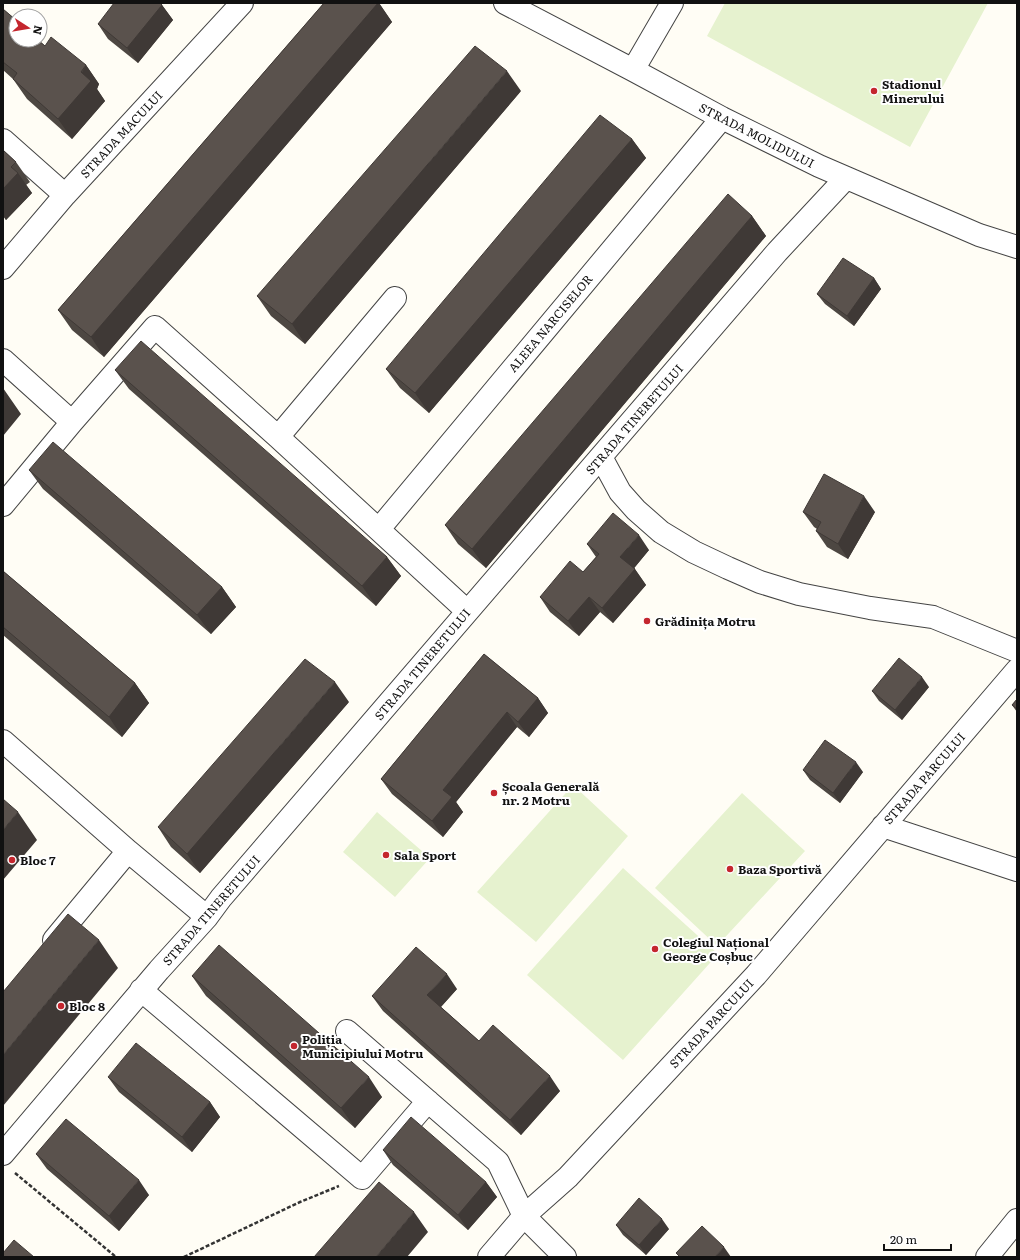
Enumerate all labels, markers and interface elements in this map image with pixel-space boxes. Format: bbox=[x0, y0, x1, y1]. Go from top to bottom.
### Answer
north arrow bbox=[8, 8, 48, 48]
text: N bbox=[30, 24, 48, 36]
place label: Stadionul Minerului bbox=[882, 75, 945, 107]
street label: STRADA MACULUI bbox=[76, 86, 166, 182]
marker: Stadionul Minerului bbox=[869, 86, 879, 96]
street label: STRADA MOLIDULUI bbox=[696, 98, 818, 172]
street label: ALEEA NARCISELOR bbox=[504, 270, 597, 376]
street label: STRADA TINERETULUI bbox=[581, 360, 687, 478]
street label: STRADA TINERETULUI bbox=[370, 604, 474, 724]
place label: Grădinița Motru bbox=[655, 612, 756, 630]
marker: Grădinița Motru bbox=[642, 616, 652, 626]
street label: STRADA PARCULUI bbox=[879, 728, 969, 828]
place label: Școala Generală nr. 2 Motru bbox=[502, 777, 600, 809]
marker: Școala Generală nr. 2 Motru bbox=[489, 788, 499, 798]
place label: Sala Sport bbox=[394, 846, 457, 864]
marker: Sala Sport bbox=[381, 850, 391, 860]
place label: Bloc 7 bbox=[20, 851, 56, 869]
street label: STRADA TINERETULUI bbox=[158, 851, 264, 969]
marker: Bloc 7 bbox=[7, 855, 17, 865]
place label: Baza Sportivă bbox=[738, 860, 822, 878]
marker: Baza Sportivă bbox=[725, 864, 735, 874]
place label: Colegiul Național George Coșbuc bbox=[663, 933, 770, 965]
marker: Colegiul Național George Coșbuc bbox=[650, 944, 660, 954]
street label: STRADA PARCULUI bbox=[665, 974, 757, 1072]
place label: Bloc 8 bbox=[69, 997, 105, 1015]
marker: Bloc 8 bbox=[56, 1001, 66, 1011]
place label: Poliția Municipiului Motru bbox=[302, 1030, 423, 1062]
marker: Poliția Municipiului Motru bbox=[289, 1041, 299, 1051]
scale bar bbox=[884, 1226, 951, 1252]
text: 20 m bbox=[890, 1230, 917, 1248]

